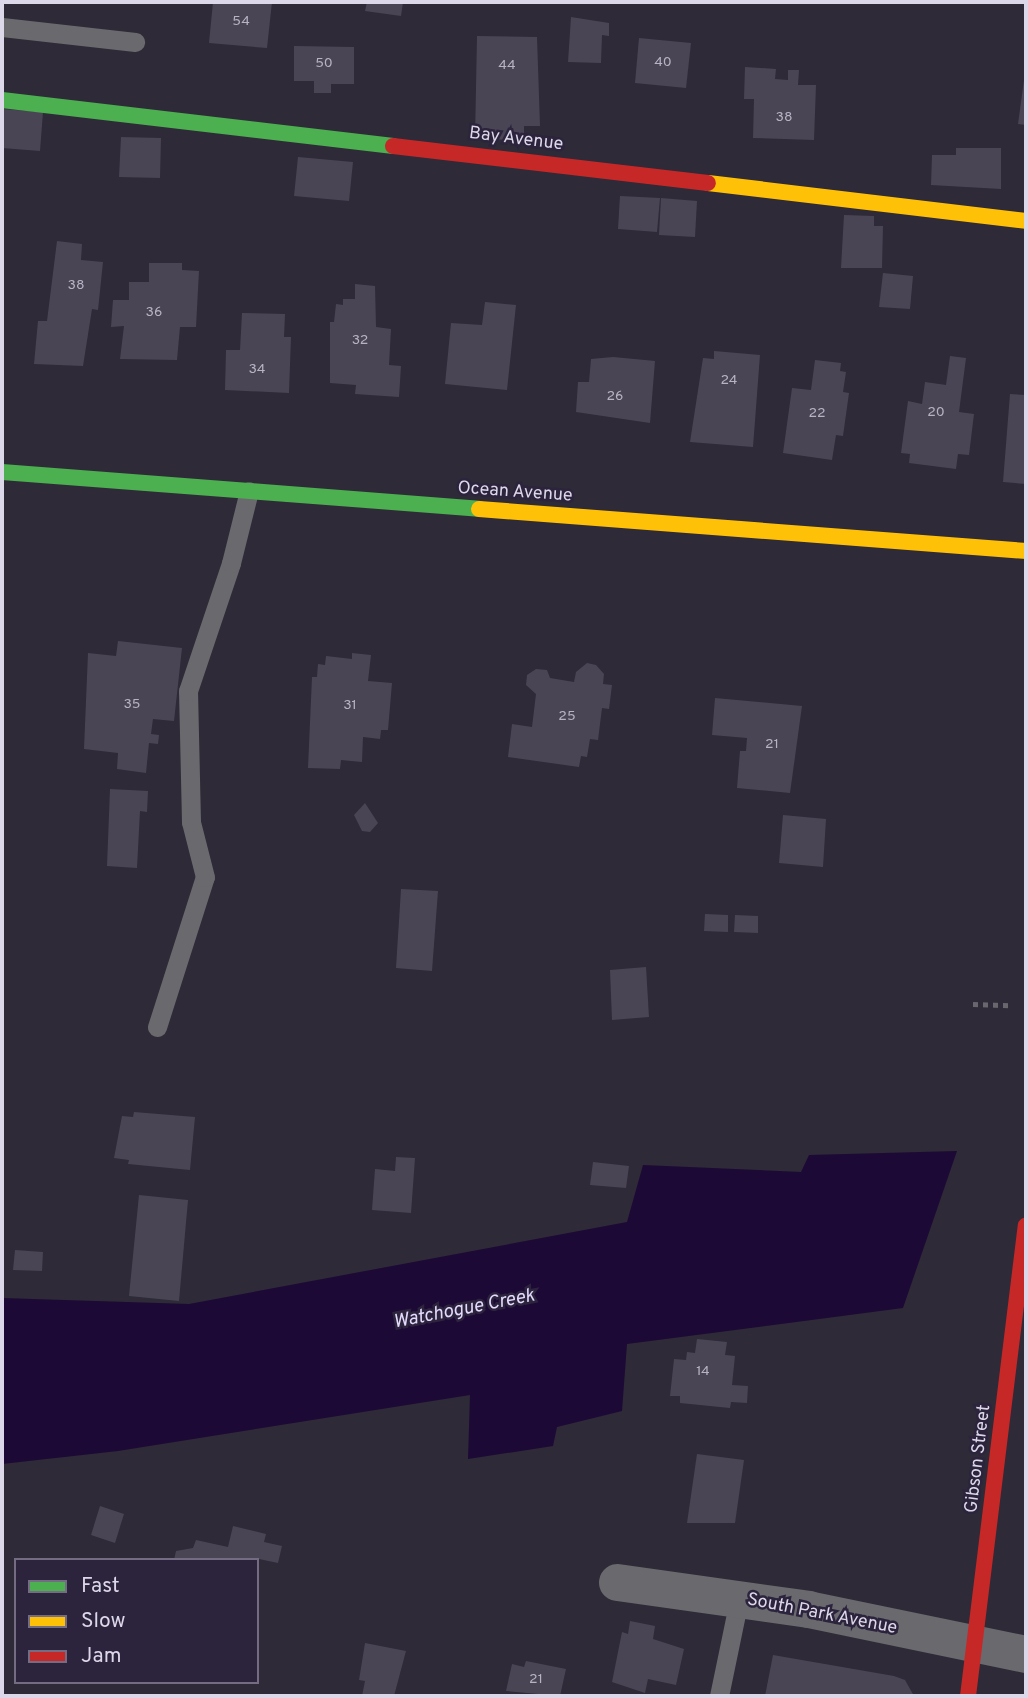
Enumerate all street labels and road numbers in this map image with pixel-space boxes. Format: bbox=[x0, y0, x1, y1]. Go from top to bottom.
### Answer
street label: Bay Avenue bbox=[467, 123, 565, 157]
street label: Ocean Avenue bbox=[456, 478, 574, 508]
street label: Gibson Street bbox=[962, 1404, 996, 1514]
street label: South Park Avenue bbox=[745, 1590, 899, 1640]

